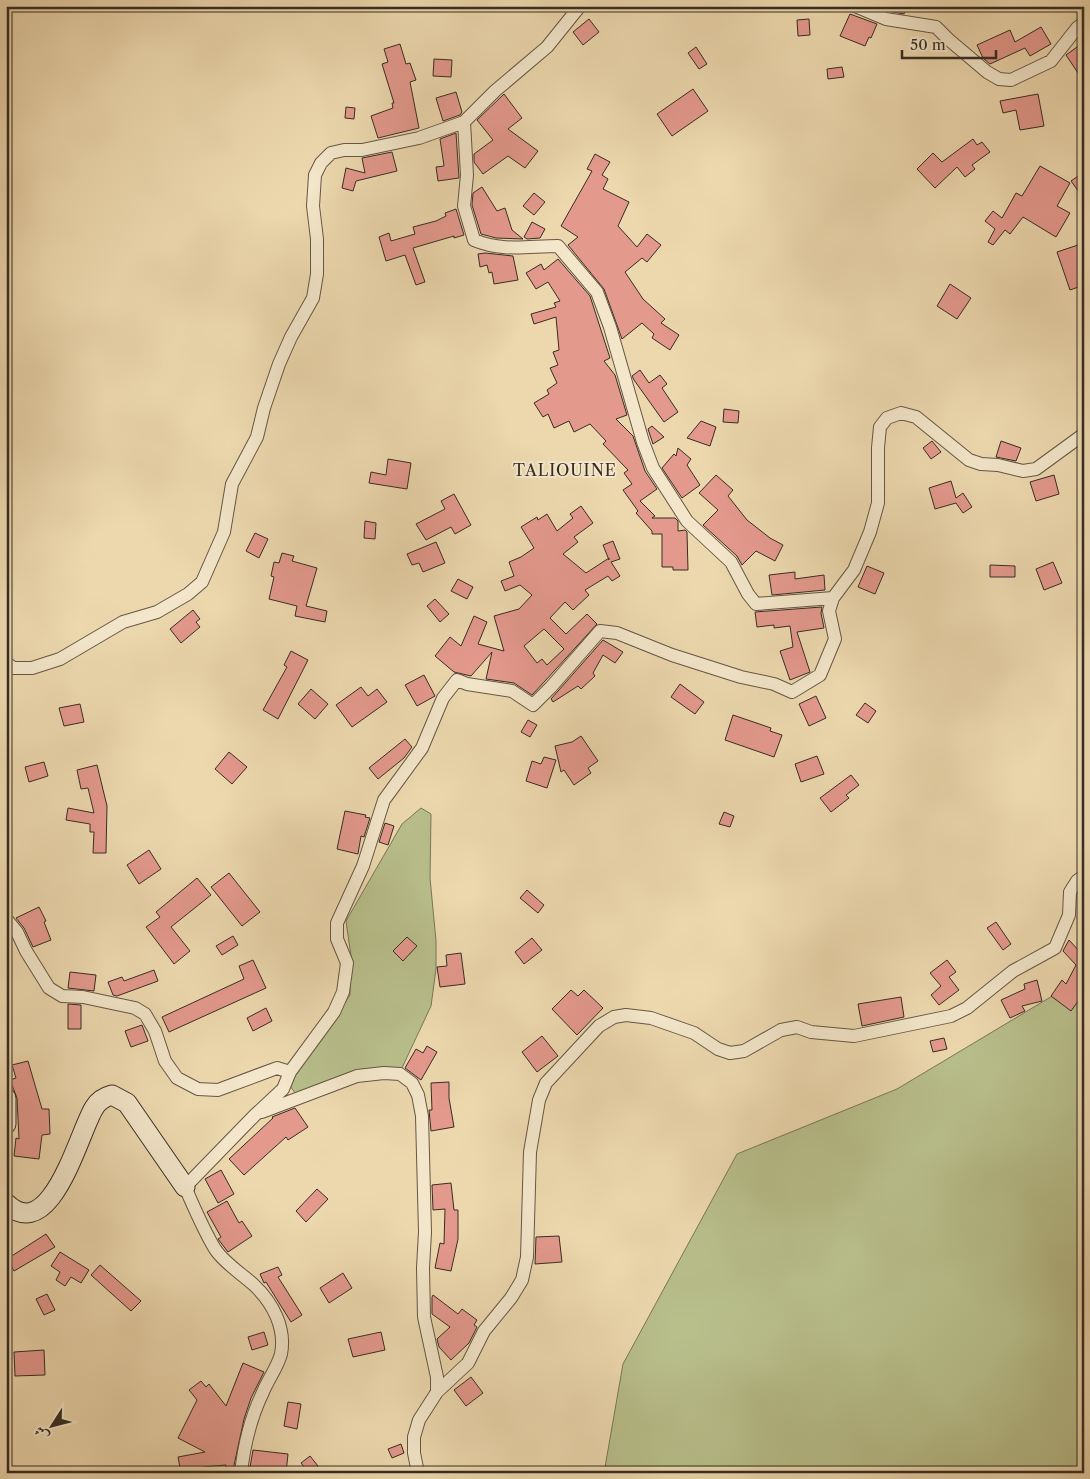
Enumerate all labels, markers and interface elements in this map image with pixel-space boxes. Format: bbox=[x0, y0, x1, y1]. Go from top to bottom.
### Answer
scale bar bbox=[902, 28, 996, 60]
text: 50 m bbox=[910, 35, 946, 54]
district label: TALIOUINE bbox=[513, 460, 617, 480]
north arrow bbox=[28, 1402, 78, 1452]
text: ش bbox=[30, 1423, 53, 1445]

